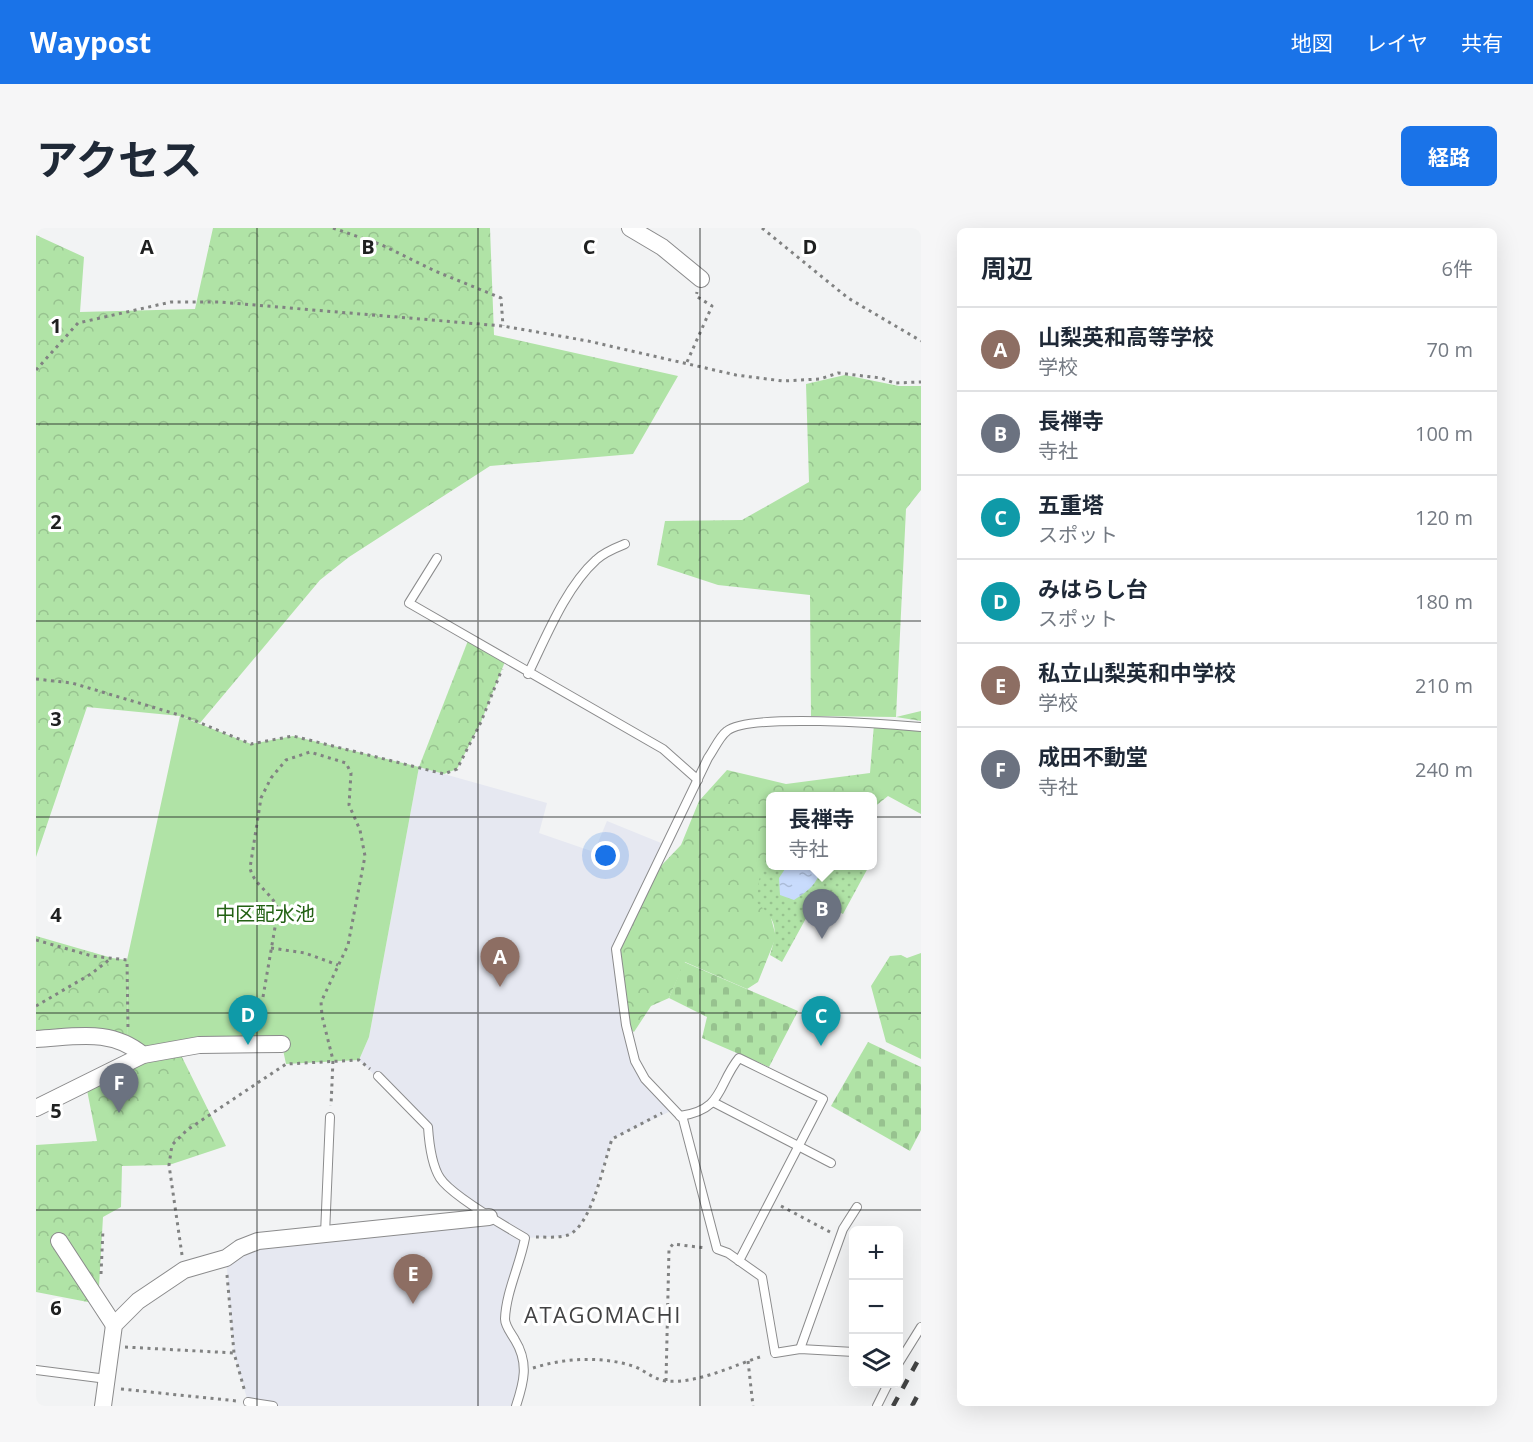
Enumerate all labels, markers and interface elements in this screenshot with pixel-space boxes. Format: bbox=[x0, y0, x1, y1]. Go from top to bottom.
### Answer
text: Waypost bbox=[30, 23, 151, 61]
text: 地図 bbox=[1291, 29, 1333, 57]
text: レイヤ bbox=[1366, 29, 1428, 57]
text: 共有 bbox=[1461, 29, 1503, 57]
button: 経路 bbox=[1401, 126, 1497, 186]
text: アクセス bbox=[36, 130, 202, 187]
text: A bbox=[140, 233, 154, 260]
text: B bbox=[361, 233, 375, 260]
text: C bbox=[583, 233, 596, 260]
text: D bbox=[803, 233, 817, 260]
text: 周辺 bbox=[981, 250, 1033, 286]
text: 6件 bbox=[1442, 255, 1473, 282]
text: 1 bbox=[50, 312, 62, 339]
text: 山梨英和高等学校 bbox=[1038, 321, 1214, 351]
text: A bbox=[994, 336, 1007, 363]
text: 70 m bbox=[1426, 336, 1473, 363]
text: 学校 bbox=[1038, 353, 1078, 380]
text: 長禅寺 bbox=[1038, 405, 1104, 435]
text: B bbox=[994, 420, 1007, 447]
text: 100 m bbox=[1415, 420, 1473, 447]
text: 寺社 bbox=[1038, 437, 1078, 464]
text: 五重塔 bbox=[1038, 489, 1104, 519]
text: C bbox=[994, 504, 1007, 531]
text: 120 m bbox=[1415, 504, 1473, 531]
text: 2 bbox=[50, 508, 62, 535]
text: スポット bbox=[1038, 521, 1118, 548]
text: みはらし台 bbox=[1038, 573, 1148, 603]
text: D bbox=[993, 588, 1008, 615]
text: 180 m bbox=[1415, 588, 1473, 615]
text: スポット bbox=[1038, 605, 1118, 632]
text: 私立山梨英和中学校 bbox=[1038, 657, 1236, 687]
text: E bbox=[995, 672, 1006, 699]
text: 210 m bbox=[1415, 672, 1473, 699]
text: 学校 bbox=[1038, 689, 1078, 716]
text: 3 bbox=[50, 705, 62, 732]
text: 成田不動堂 bbox=[1038, 741, 1148, 771]
text: F bbox=[995, 756, 1006, 783]
text: 240 m bbox=[1415, 756, 1473, 783]
text: 寺社 bbox=[1038, 773, 1078, 800]
popup bbox=[766, 792, 877, 870]
text: 長禅寺 bbox=[788, 803, 855, 833]
text: 寺社 bbox=[788, 835, 828, 862]
your location bbox=[591, 841, 620, 870]
pin: B bbox=[802, 890, 842, 939]
park label: 中区配水池 bbox=[215, 900, 315, 927]
text: 4 bbox=[50, 901, 62, 928]
pin: A bbox=[480, 938, 520, 987]
pin: D bbox=[228, 996, 268, 1045]
pin: C bbox=[802, 996, 840, 1046]
pin: F bbox=[100, 1064, 139, 1113]
text: 5 bbox=[50, 1097, 62, 1124]
map controls bbox=[849, 1226, 903, 1388]
button: + bbox=[849, 1226, 903, 1280]
pin: E bbox=[394, 1254, 433, 1304]
button: − bbox=[849, 1280, 903, 1334]
text: 6 bbox=[50, 1294, 62, 1321]
district label: ATAGOMACHI bbox=[524, 1299, 682, 1329]
button: layers bbox=[849, 1334, 903, 1388]

